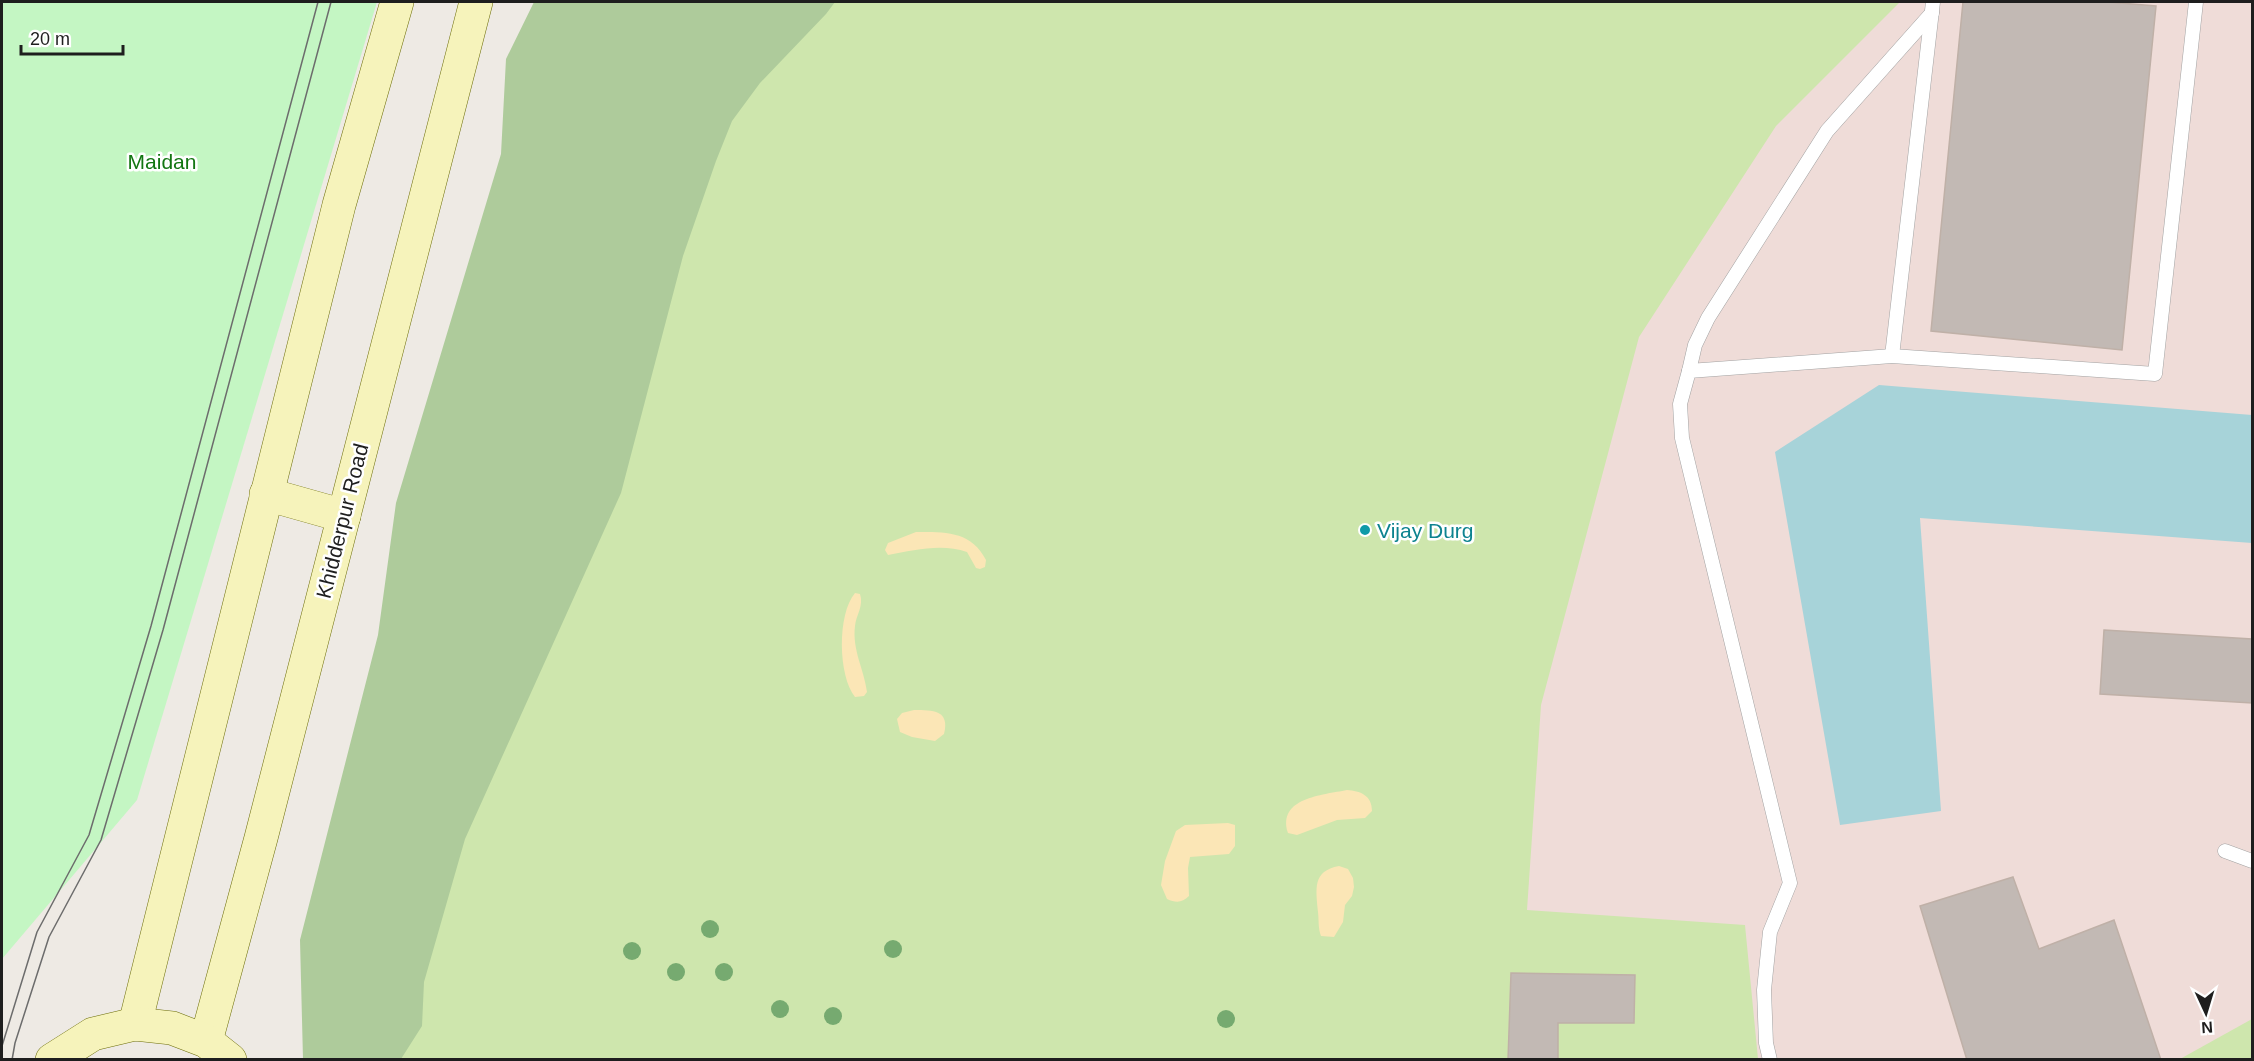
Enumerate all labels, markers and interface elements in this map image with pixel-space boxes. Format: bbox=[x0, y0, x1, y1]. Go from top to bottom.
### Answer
scale bar bbox=[21, 18, 123, 56]
text: 20 m bbox=[30, 29, 70, 49]
park label: Maidan bbox=[128, 150, 196, 173]
street label: Khidderpur Road bbox=[312, 441, 372, 601]
place label: Vijay Durg bbox=[1377, 519, 1474, 542]
marker: Vijay Durg bbox=[1358, 523, 1372, 537]
north arrow bbox=[2176, 983, 2236, 1043]
text: N bbox=[2201, 1019, 2213, 1036]

